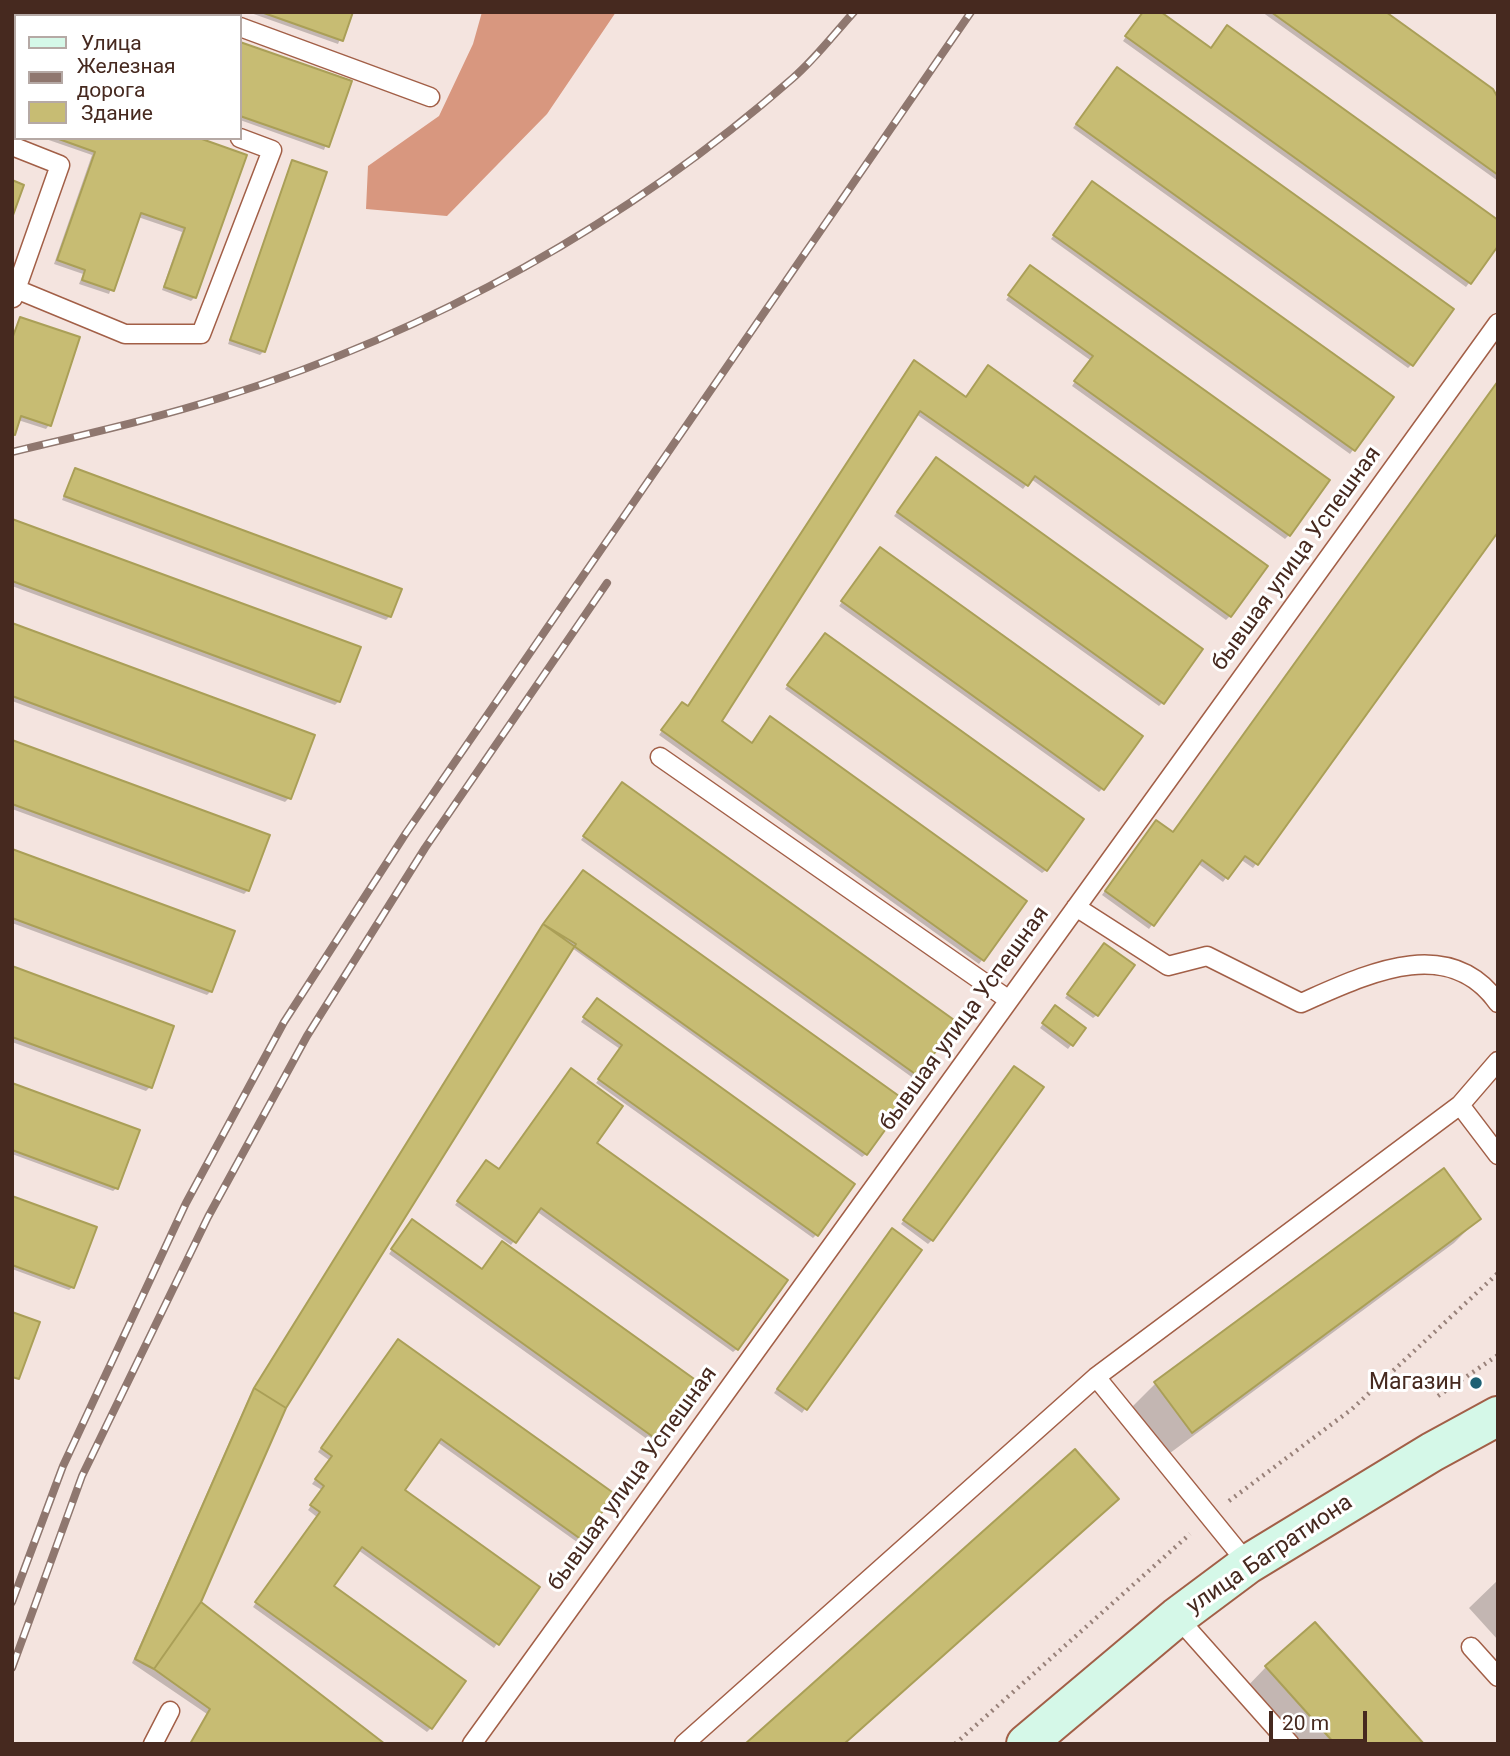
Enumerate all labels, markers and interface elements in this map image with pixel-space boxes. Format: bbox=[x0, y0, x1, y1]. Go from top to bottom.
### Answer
legend bbox=[14, 14, 242, 140]
text: Улица bbox=[81, 31, 142, 55]
text: Железная дорога bbox=[77, 54, 176, 102]
text: Здание bbox=[81, 101, 153, 125]
street label: бывшая улица Успешная bbox=[1206, 442, 1388, 676]
street label: бывшая улица Успешная bbox=[874, 902, 1056, 1136]
street label: бывшая улица Успешная bbox=[542, 1362, 724, 1596]
place label: Магазин bbox=[1369, 1369, 1462, 1397]
marker: Магазин bbox=[1468, 1375, 1484, 1391]
street label: улица Багратиона bbox=[1182, 1489, 1358, 1621]
scale bar bbox=[1272, 1696, 1370, 1740]
text: 20 m bbox=[1282, 1711, 1329, 1735]

